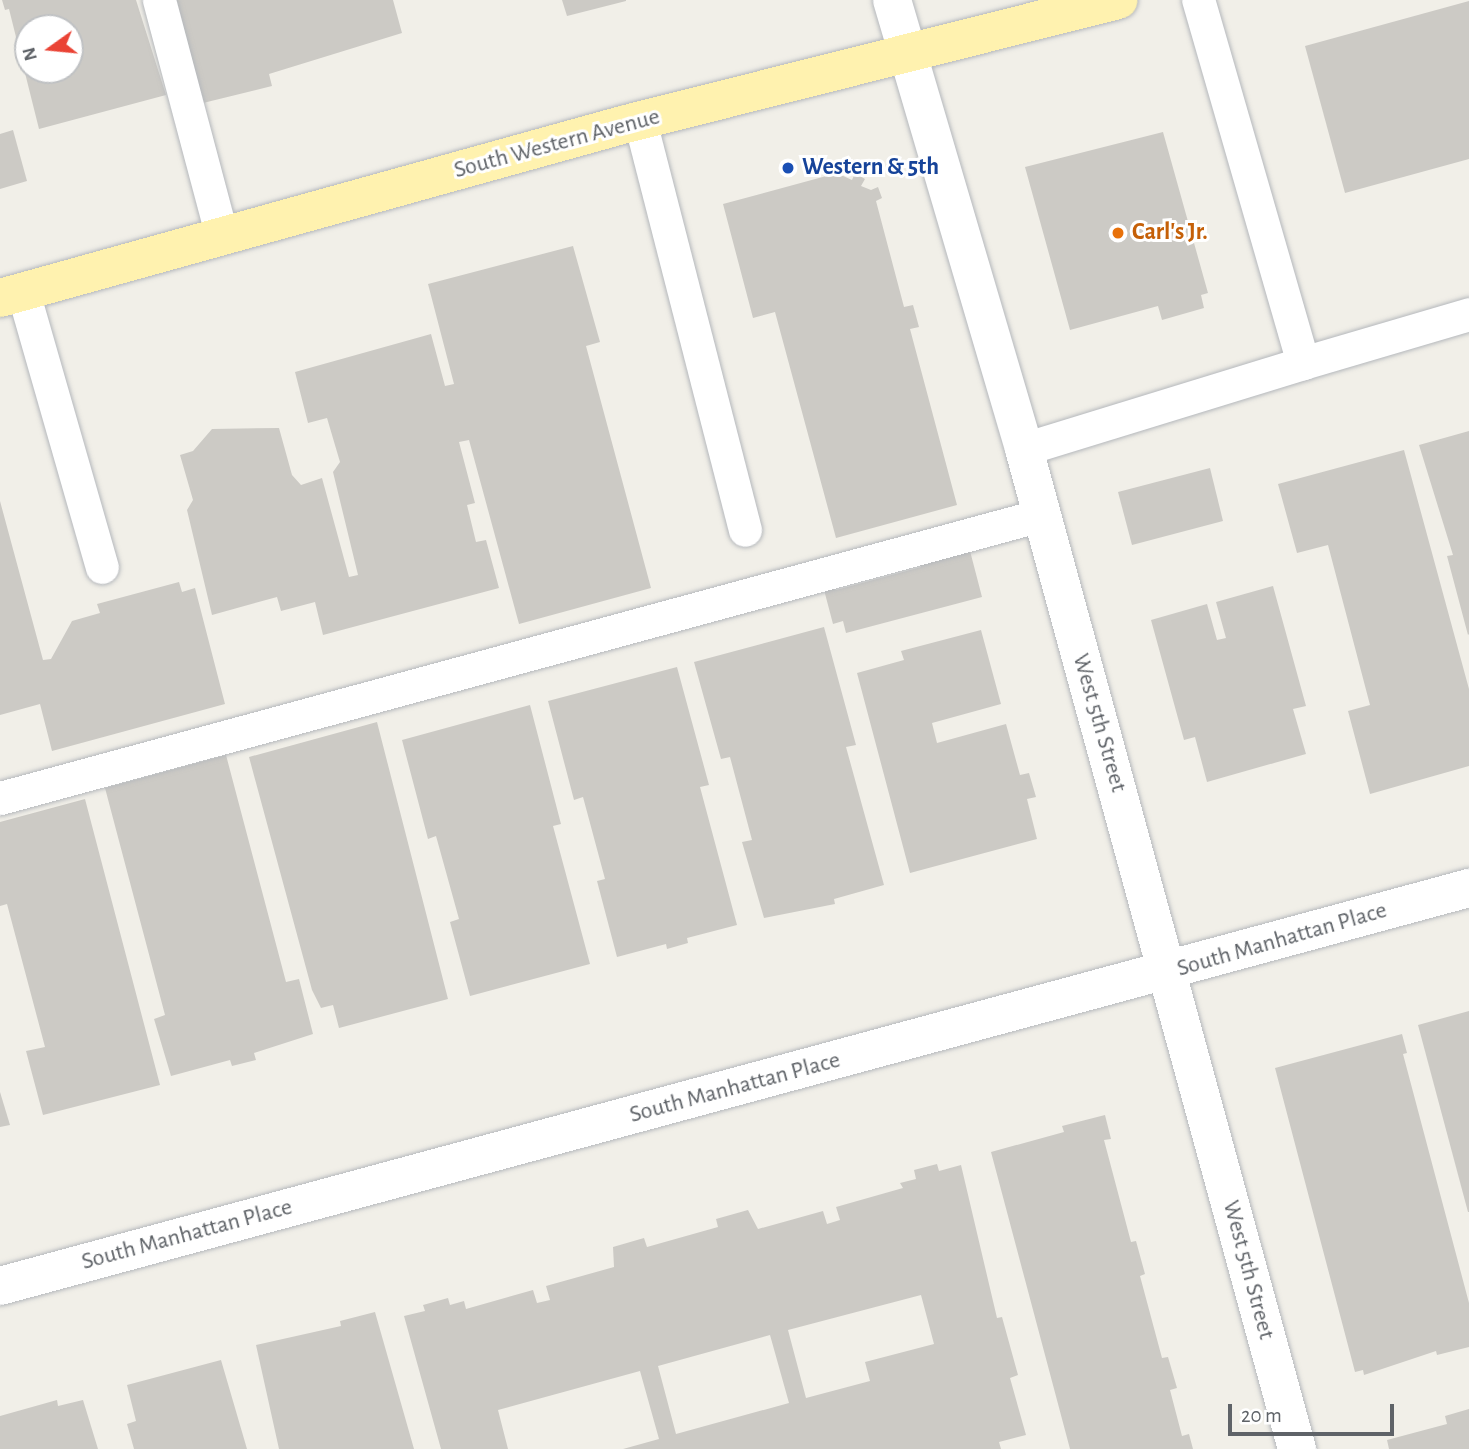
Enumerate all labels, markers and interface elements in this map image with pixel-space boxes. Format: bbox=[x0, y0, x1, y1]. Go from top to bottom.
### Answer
north arrow bbox=[14, 14, 84, 84]
text: N bbox=[19, 45, 41, 63]
street label: South Western Avenue bbox=[451, 103, 663, 185]
place label: Western & 5th bbox=[802, 154, 939, 182]
marker: Western & 5th bbox=[780, 160, 796, 176]
place label: Carl's Jr. bbox=[1132, 219, 1208, 247]
marker: Carl's Jr. bbox=[1110, 225, 1126, 241]
street label: West 5th Street bbox=[1066, 651, 1132, 795]
street label: South Manhattan Place bbox=[1174, 896, 1390, 984]
street label: South Manhattan Place bbox=[627, 1046, 843, 1130]
street label: South Manhattan Place bbox=[79, 1193, 295, 1277]
street label: West 5th Street bbox=[1216, 1197, 1280, 1343]
scale bar bbox=[1231, 1390, 1397, 1434]
text: 20 m bbox=[1241, 1405, 1282, 1426]

